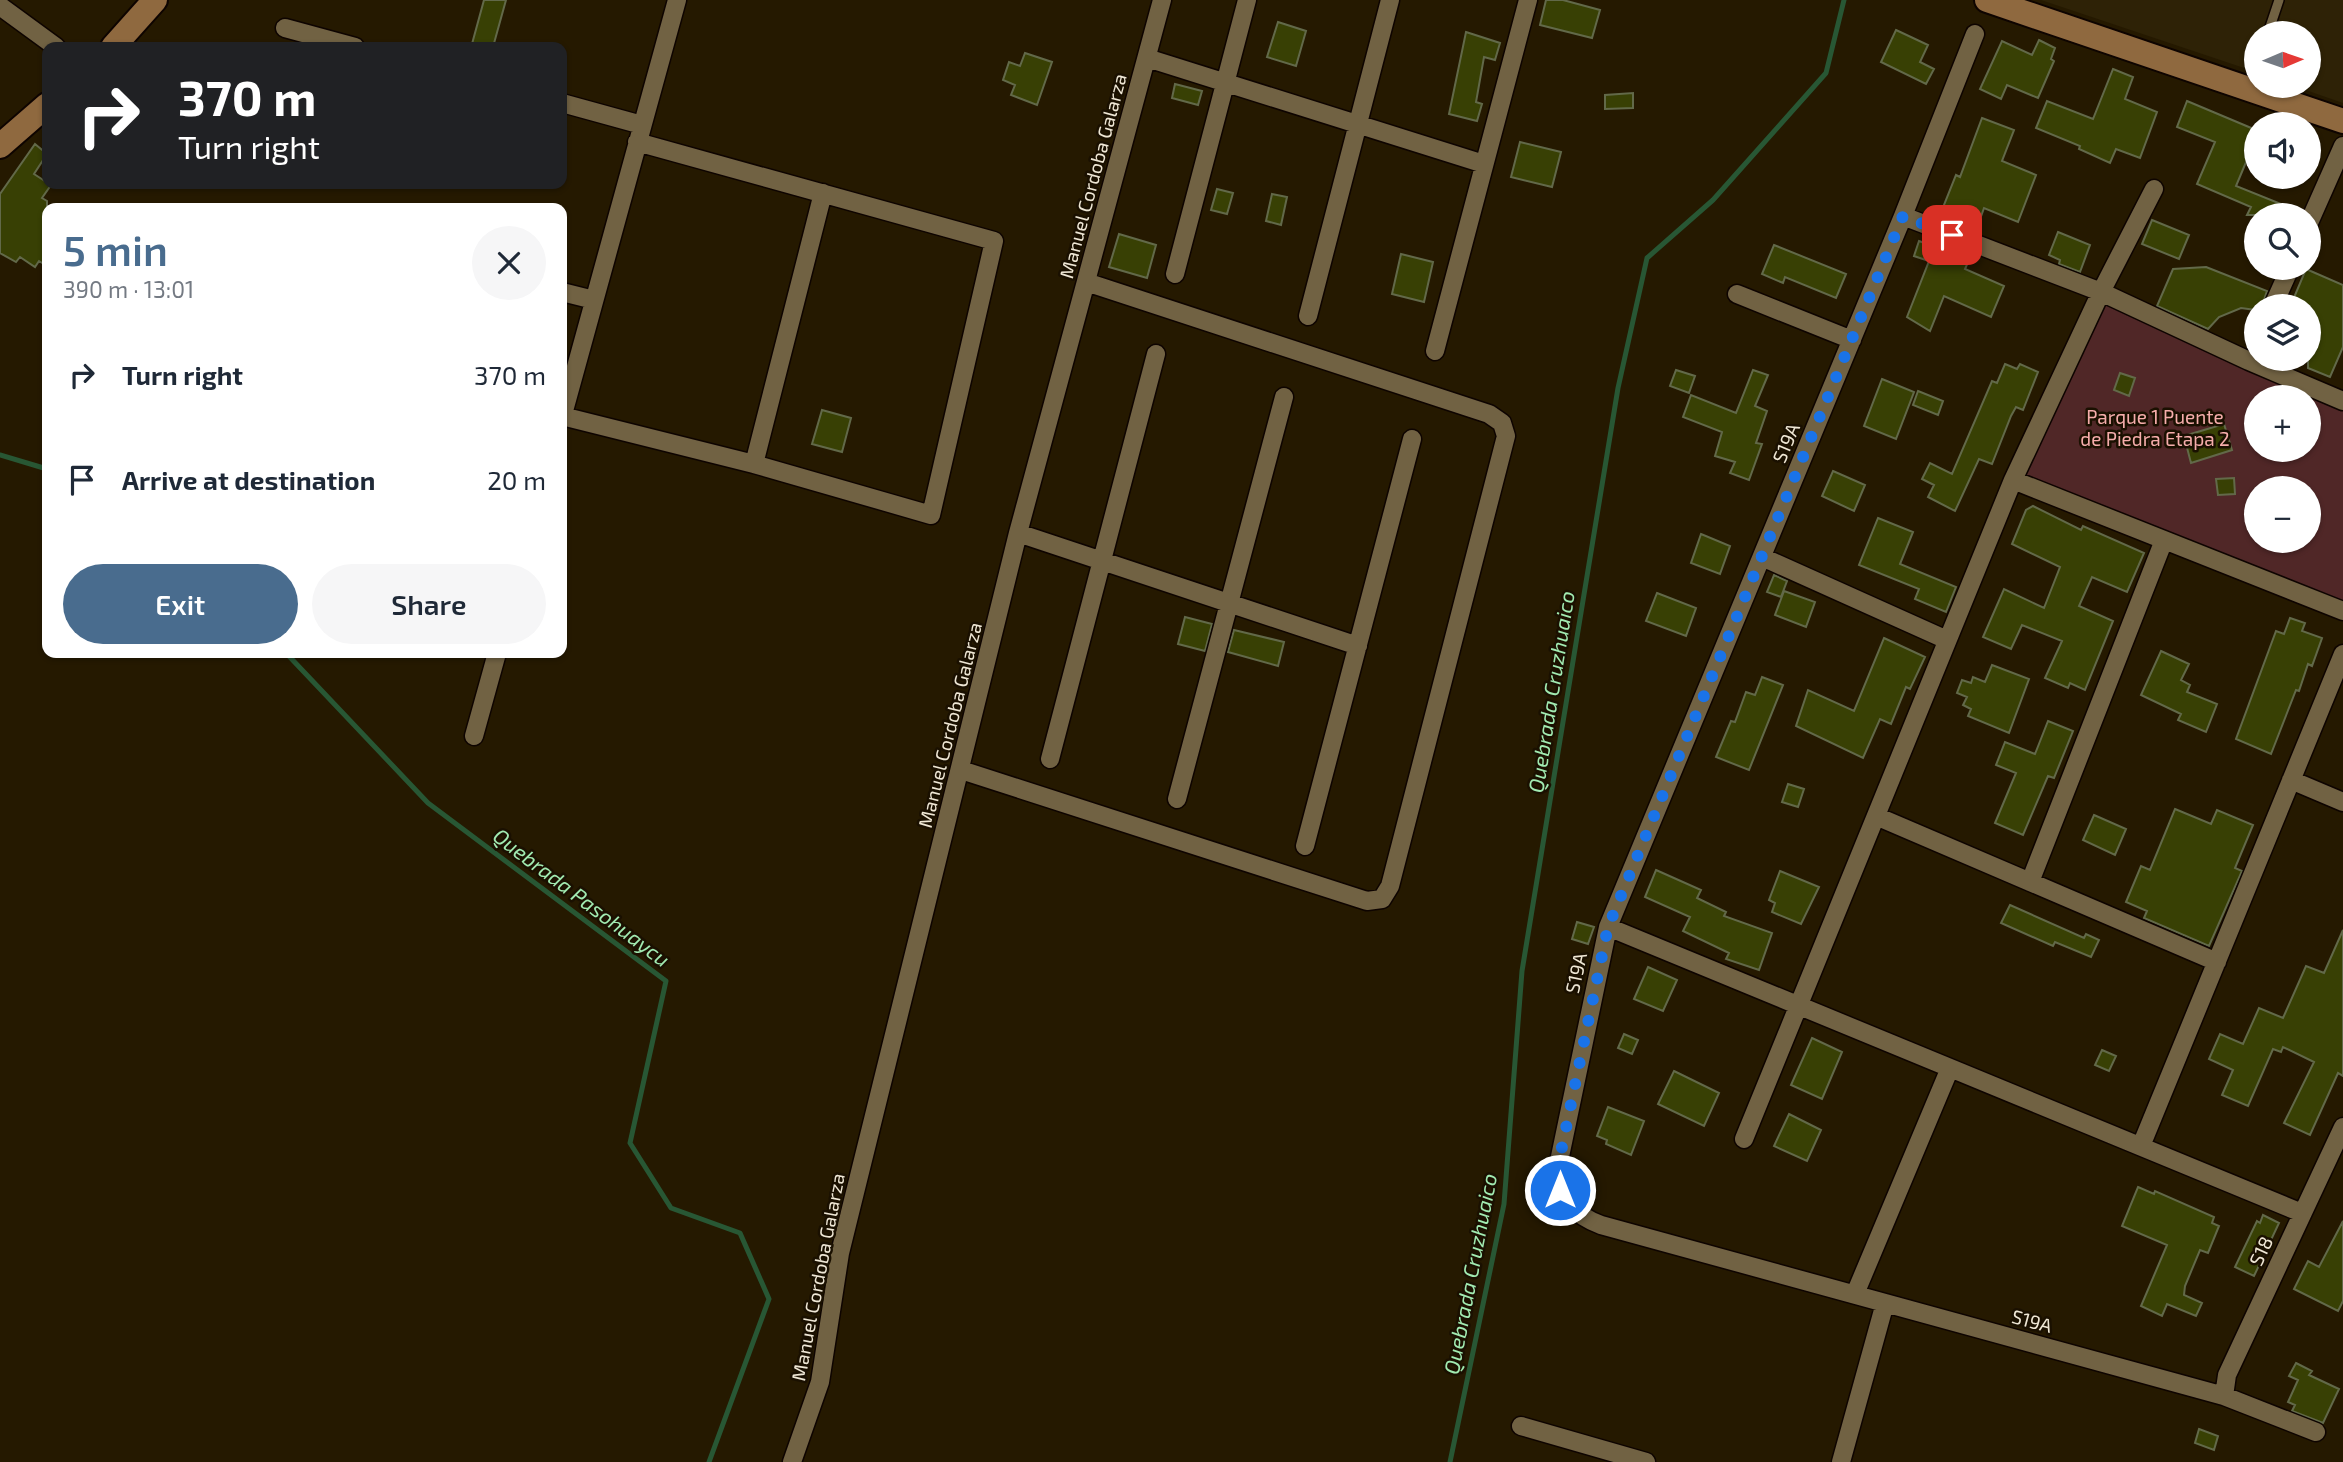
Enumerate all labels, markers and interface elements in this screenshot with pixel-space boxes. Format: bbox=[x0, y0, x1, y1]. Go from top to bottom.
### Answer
north arrow bbox=[2244, 21, 2320, 98]
map controls bbox=[2244, 21, 2321, 553]
text: 370 m bbox=[178, 67, 316, 126]
icon: right bbox=[63, 70, 154, 161]
street label: Manuel Cordoba Galarza bbox=[1054, 71, 1131, 281]
button: sound bbox=[2244, 112, 2321, 189]
text: Turn right bbox=[178, 127, 320, 165]
button: search bbox=[2244, 203, 2321, 280]
pin bbox=[1922, 205, 1982, 265]
icon: arrive bbox=[1933, 216, 1971, 254]
text: 5 min bbox=[63, 224, 168, 274]
button: close bbox=[472, 226, 546, 300]
text: 390 m · 13:01 bbox=[63, 275, 194, 303]
button: layers bbox=[2244, 294, 2321, 371]
icon: right bbox=[63, 356, 101, 394]
text: Turn right bbox=[122, 359, 243, 390]
text: 370 m bbox=[474, 359, 546, 390]
button: + bbox=[2244, 385, 2321, 462]
park label: Parque 1 Puente de Piedra Etapa 2 bbox=[2080, 405, 2230, 450]
street label: S19A bbox=[1767, 419, 1804, 466]
icon: arrive bbox=[63, 461, 101, 499]
text: Arrive at destination bbox=[122, 464, 375, 495]
text: 20 m bbox=[487, 464, 546, 495]
button: − bbox=[2244, 476, 2321, 553]
button: Exit bbox=[63, 564, 298, 644]
button: Share bbox=[312, 564, 546, 644]
water label: Quebrada Cruzhuaico bbox=[1522, 589, 1580, 795]
street label: Manuel Cordoba Galarza bbox=[913, 620, 986, 830]
water label: Quebrada Pasohuaycu bbox=[488, 822, 675, 972]
street label: S19A bbox=[1560, 950, 1591, 995]
position arrow bbox=[1523, 1153, 1597, 1227]
street label: Manuel Cordoba Galarza bbox=[786, 1171, 849, 1383]
water label: Quebrada Cruzhuaico bbox=[1438, 1171, 1502, 1376]
street label: S18 bbox=[2244, 1232, 2277, 1269]
street label: S19A bbox=[2009, 1304, 2055, 1337]

